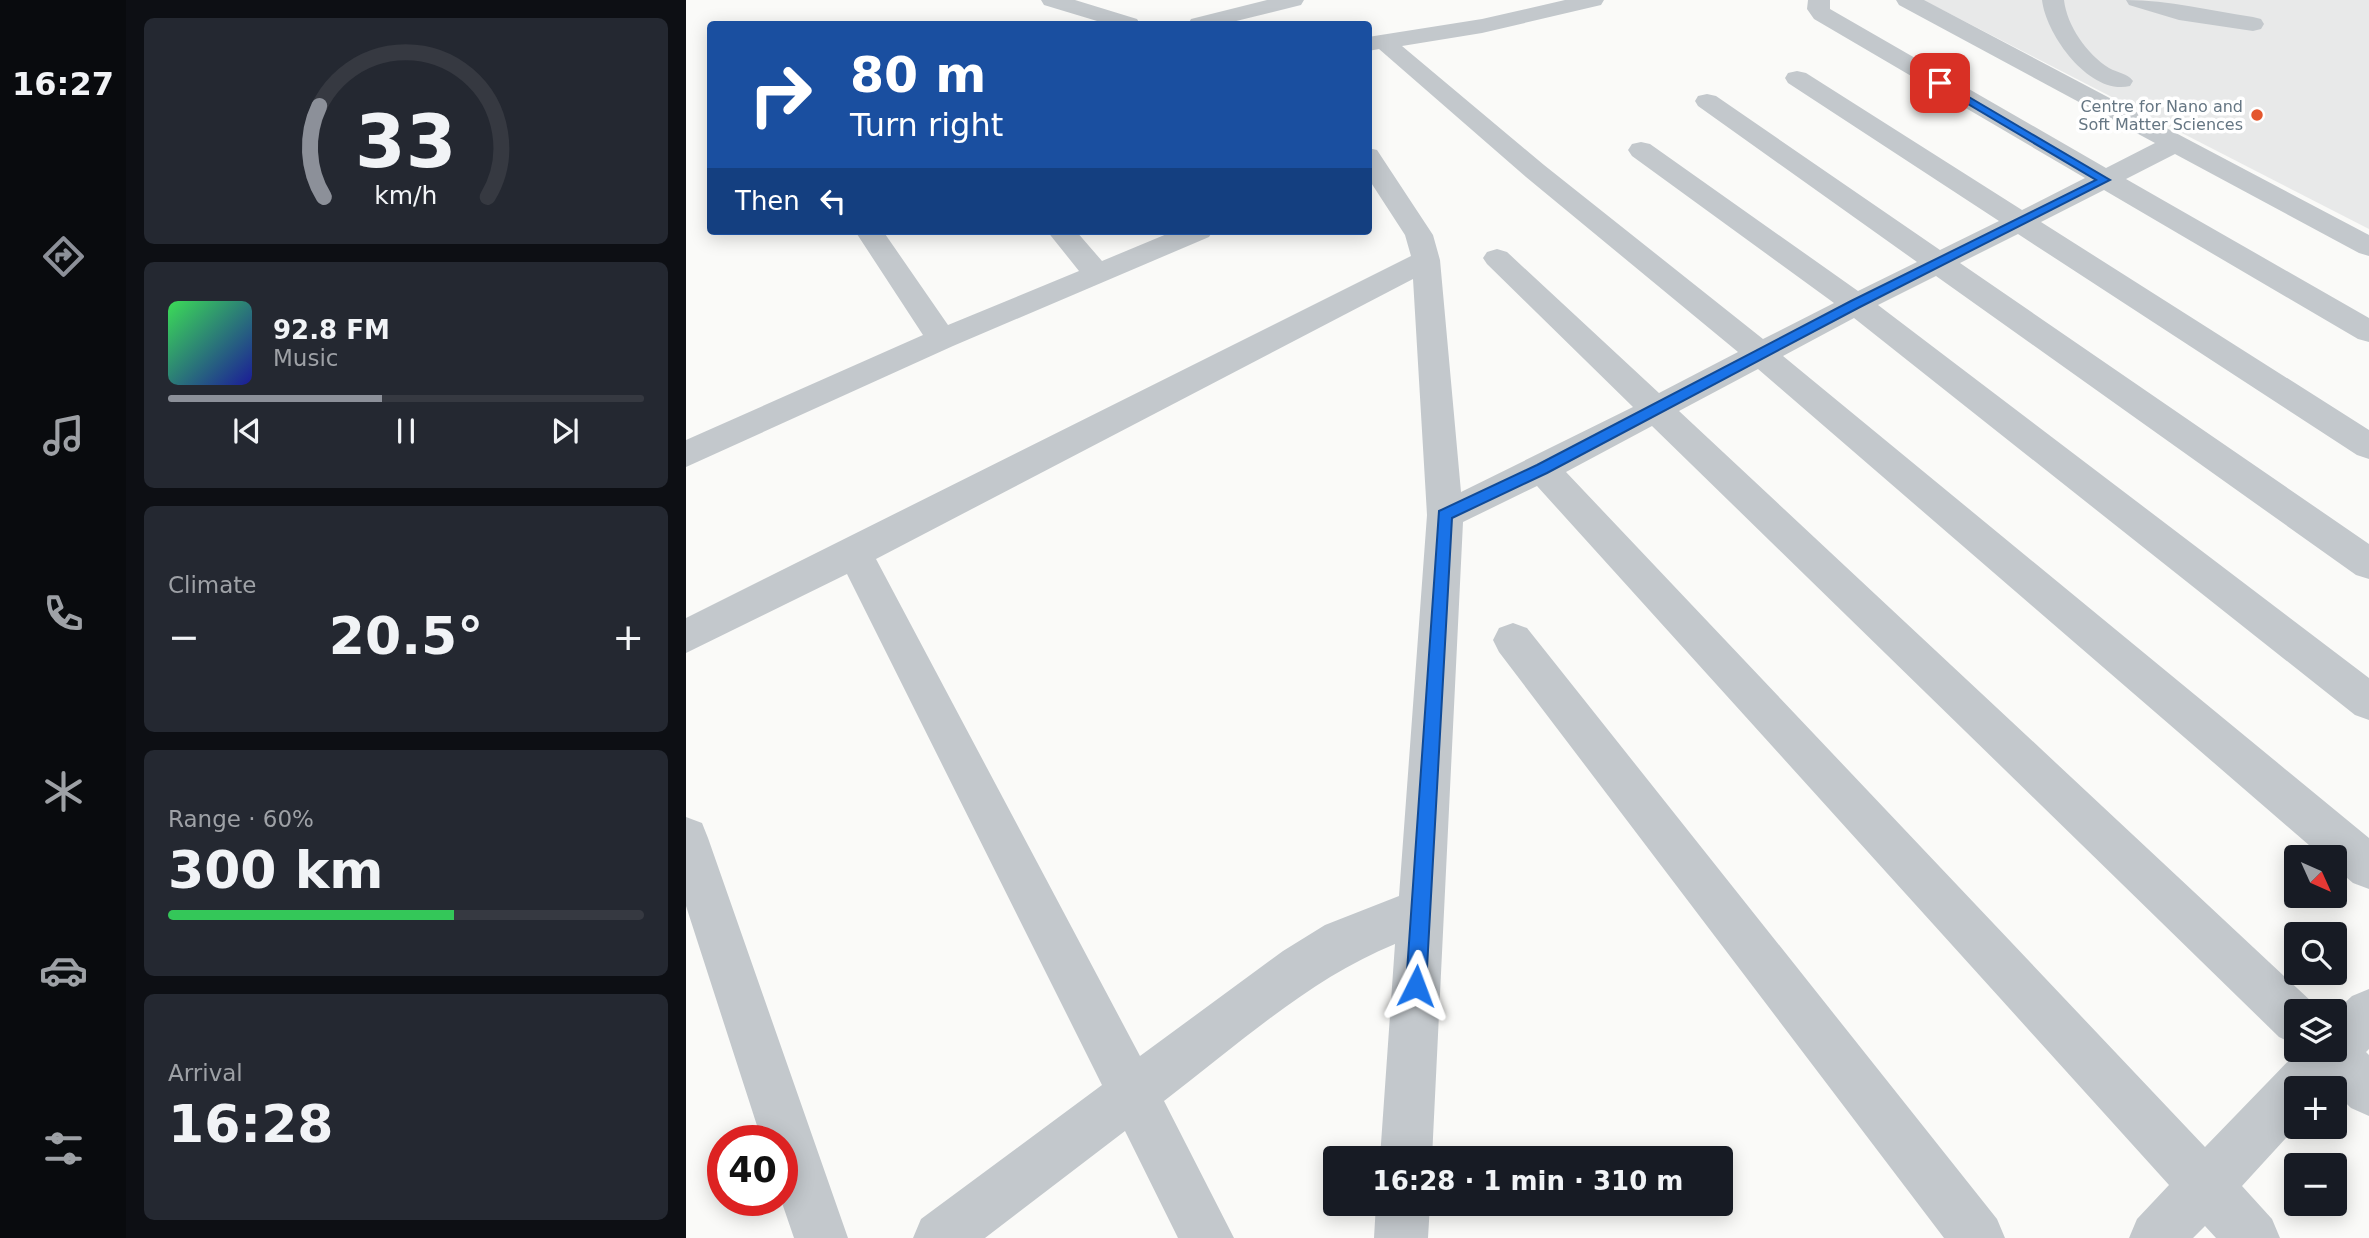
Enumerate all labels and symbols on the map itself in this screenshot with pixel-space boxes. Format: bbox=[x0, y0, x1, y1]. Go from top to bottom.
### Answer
pin bbox=[1910, 53, 1970, 113]
place label: Centre for Nano and Soft Matter Sciences bbox=[2078, 97, 2243, 134]
marker: Centre for Nano and Soft Matter Sciences bbox=[2249, 107, 2265, 123]
north arrow bbox=[2284, 845, 2347, 908]
position arrow bbox=[1379, 949, 1453, 1023]
speed limit sign: 40 bbox=[707, 1125, 798, 1216]

